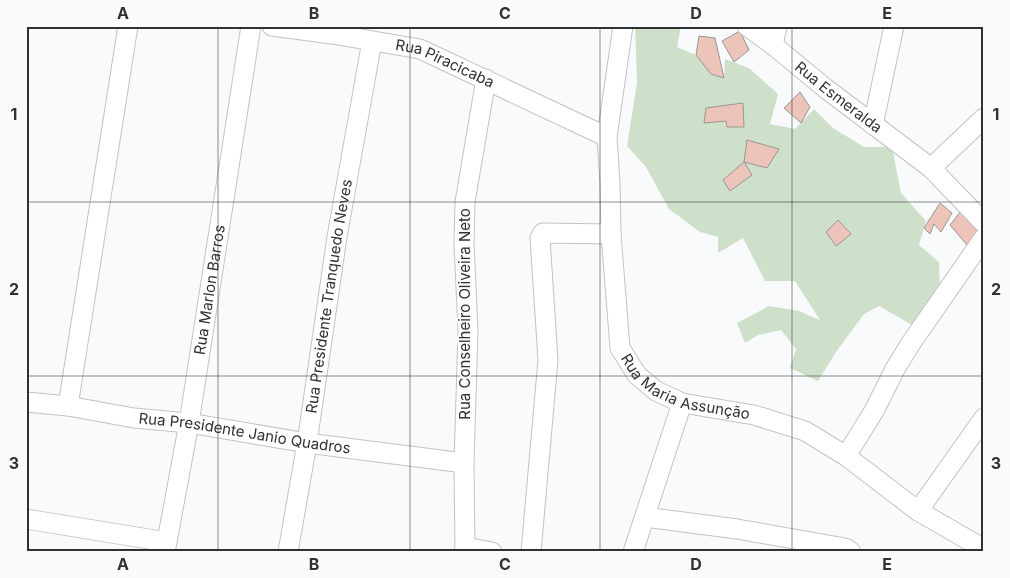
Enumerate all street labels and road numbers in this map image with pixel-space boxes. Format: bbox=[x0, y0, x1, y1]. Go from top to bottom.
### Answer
street label: Rua Piracicaba bbox=[394, 35, 498, 92]
street label: Rua Esmeralda bbox=[791, 57, 886, 137]
street label: Rua Presidente Tranquedo Neves bbox=[301, 178, 356, 415]
street label: Rua Conselheiro Oliveira Neto bbox=[455, 208, 474, 420]
street label: Rua Marlon Barros bbox=[190, 223, 229, 356]
street label: Rua Maria Assunção bbox=[617, 350, 751, 423]
street label: Rua Presidente Janio Quadros bbox=[138, 408, 352, 457]

